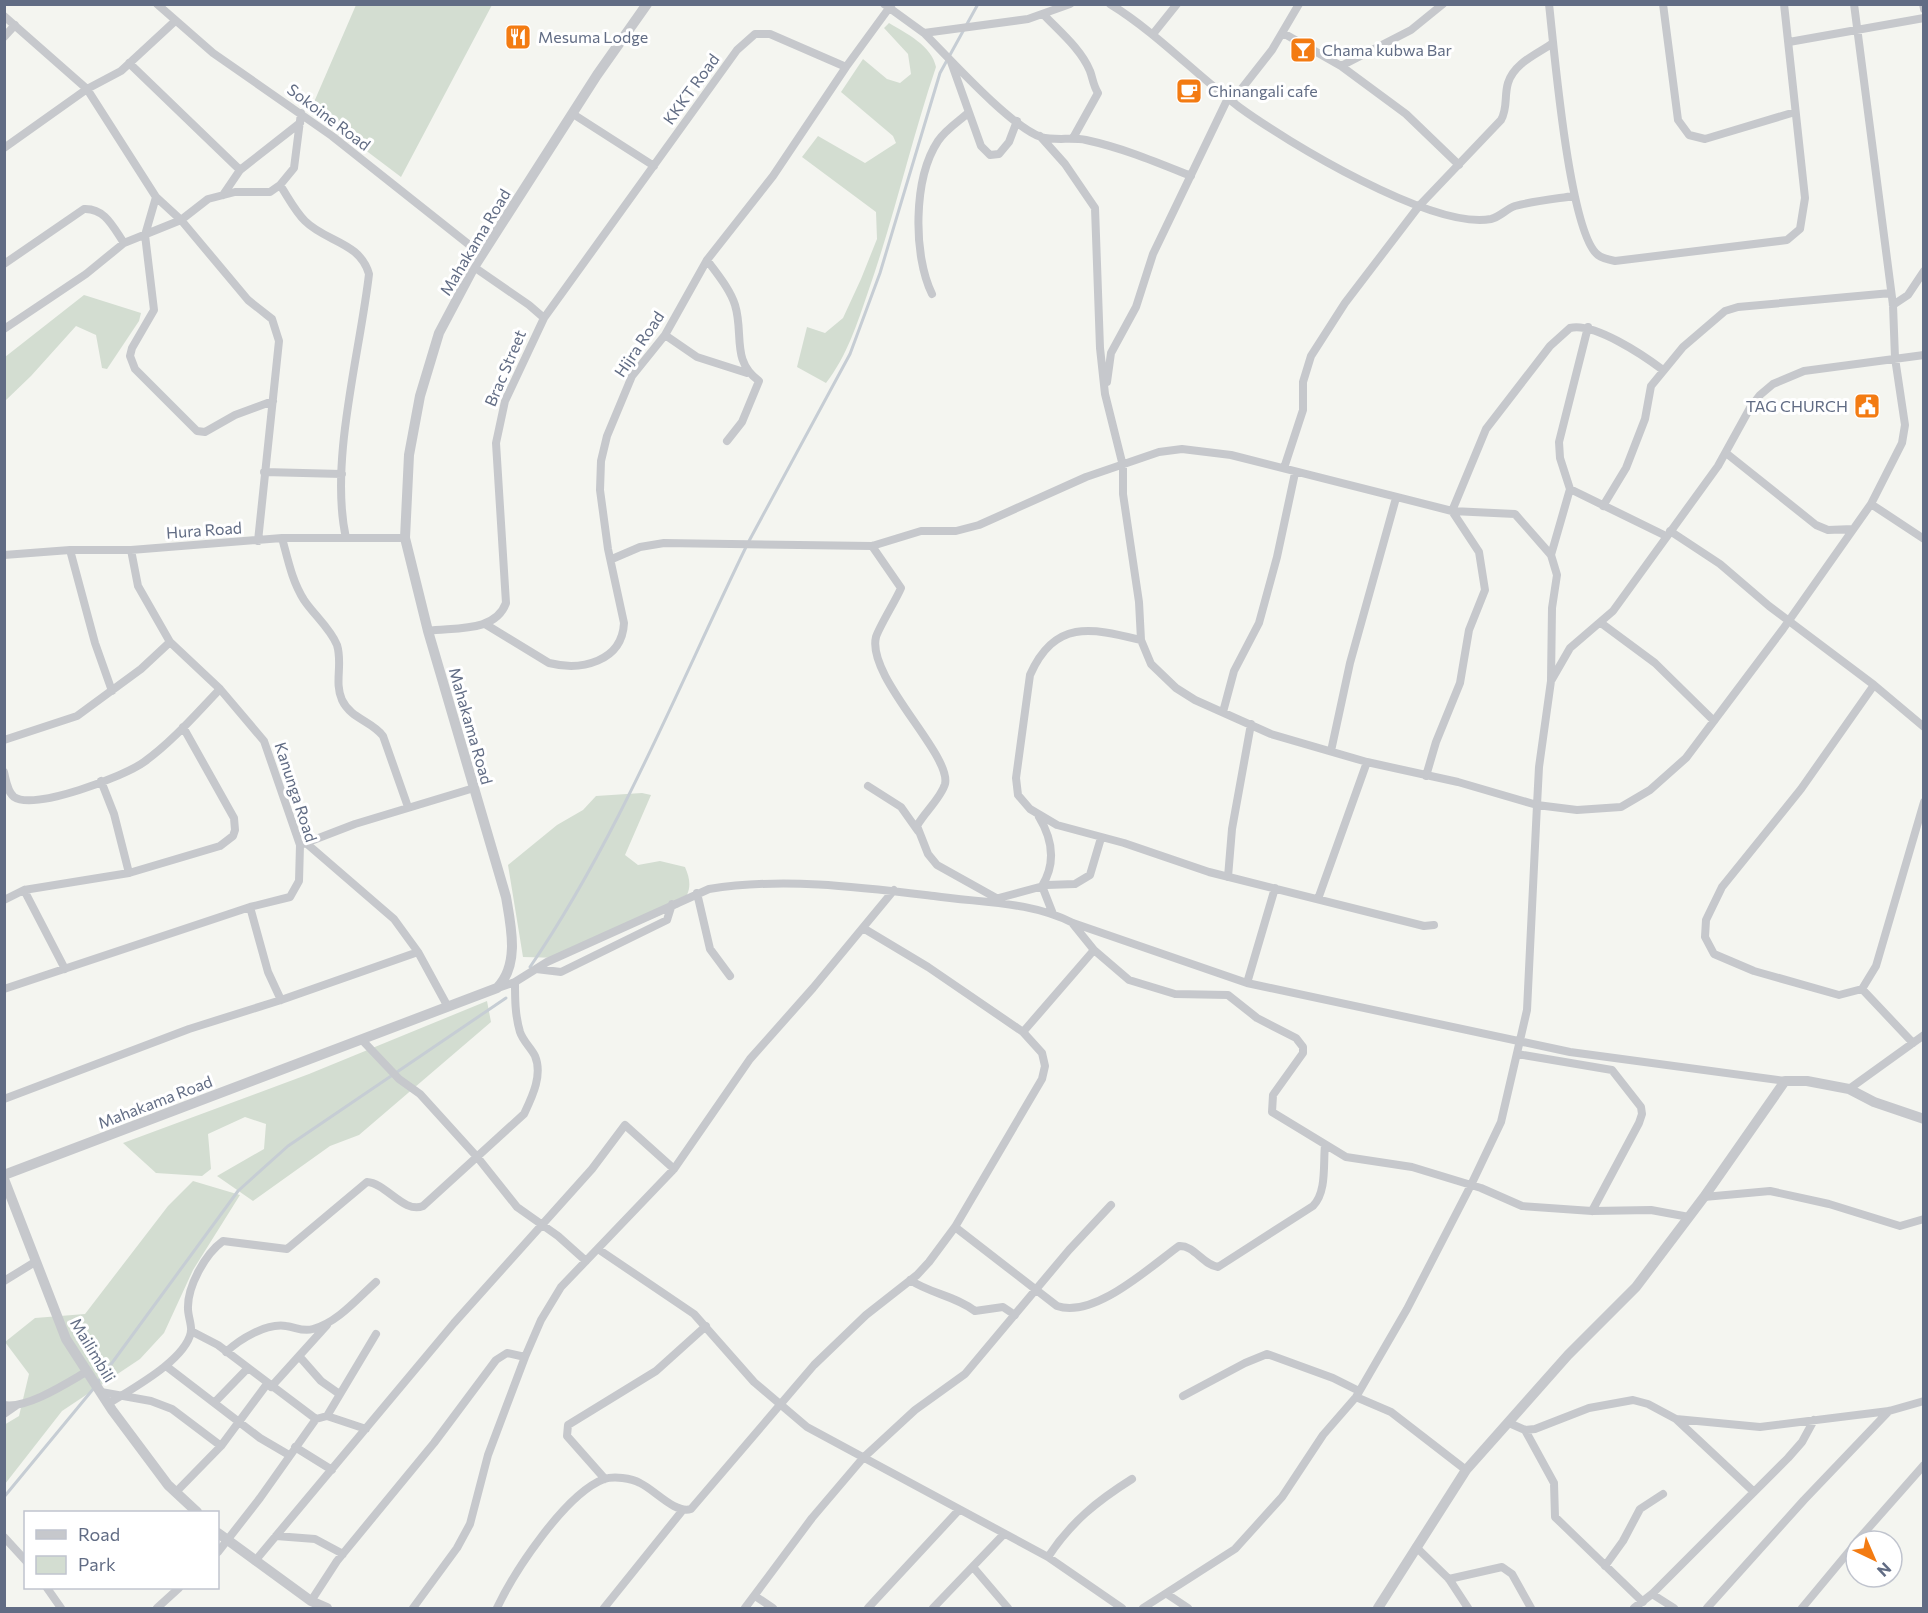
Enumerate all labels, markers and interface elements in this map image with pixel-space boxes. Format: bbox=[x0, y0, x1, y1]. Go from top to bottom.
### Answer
restaurant icon: Mesuma Lodge bbox=[503, 22, 533, 52]
place label: Mesuma Lodge bbox=[538, 27, 648, 46]
bar icon: Chama kubwa Bar bbox=[1288, 35, 1318, 65]
place label: Chama kubwa Bar bbox=[1322, 40, 1453, 59]
street label: KKKT Road bbox=[659, 50, 723, 128]
cafe icon: Chinangali cafe bbox=[1174, 76, 1204, 106]
street label: Sokoine Road bbox=[284, 79, 375, 154]
place label: Chinangali cafe bbox=[1208, 81, 1318, 100]
street label: Mahakama Road bbox=[435, 185, 514, 298]
street label: Hijra Road bbox=[610, 307, 667, 380]
street label: Brac Street bbox=[480, 326, 529, 409]
public building icon: TAG CHURCH bbox=[1852, 391, 1882, 421]
place label: TAG CHURCH bbox=[1746, 396, 1848, 415]
street label: Hura Road bbox=[165, 517, 243, 542]
street label: Mahakama Road bbox=[446, 665, 497, 787]
street label: Kanunga Road bbox=[271, 740, 322, 844]
street label: Mahakama Road bbox=[95, 1071, 215, 1132]
street label: Mailimbili bbox=[67, 1314, 120, 1385]
legend bbox=[24, 1511, 219, 1589]
text: Road bbox=[78, 1523, 120, 1545]
north arrow bbox=[1844, 1529, 1904, 1589]
text: Park bbox=[78, 1553, 116, 1575]
text: N bbox=[1874, 1559, 1896, 1581]

